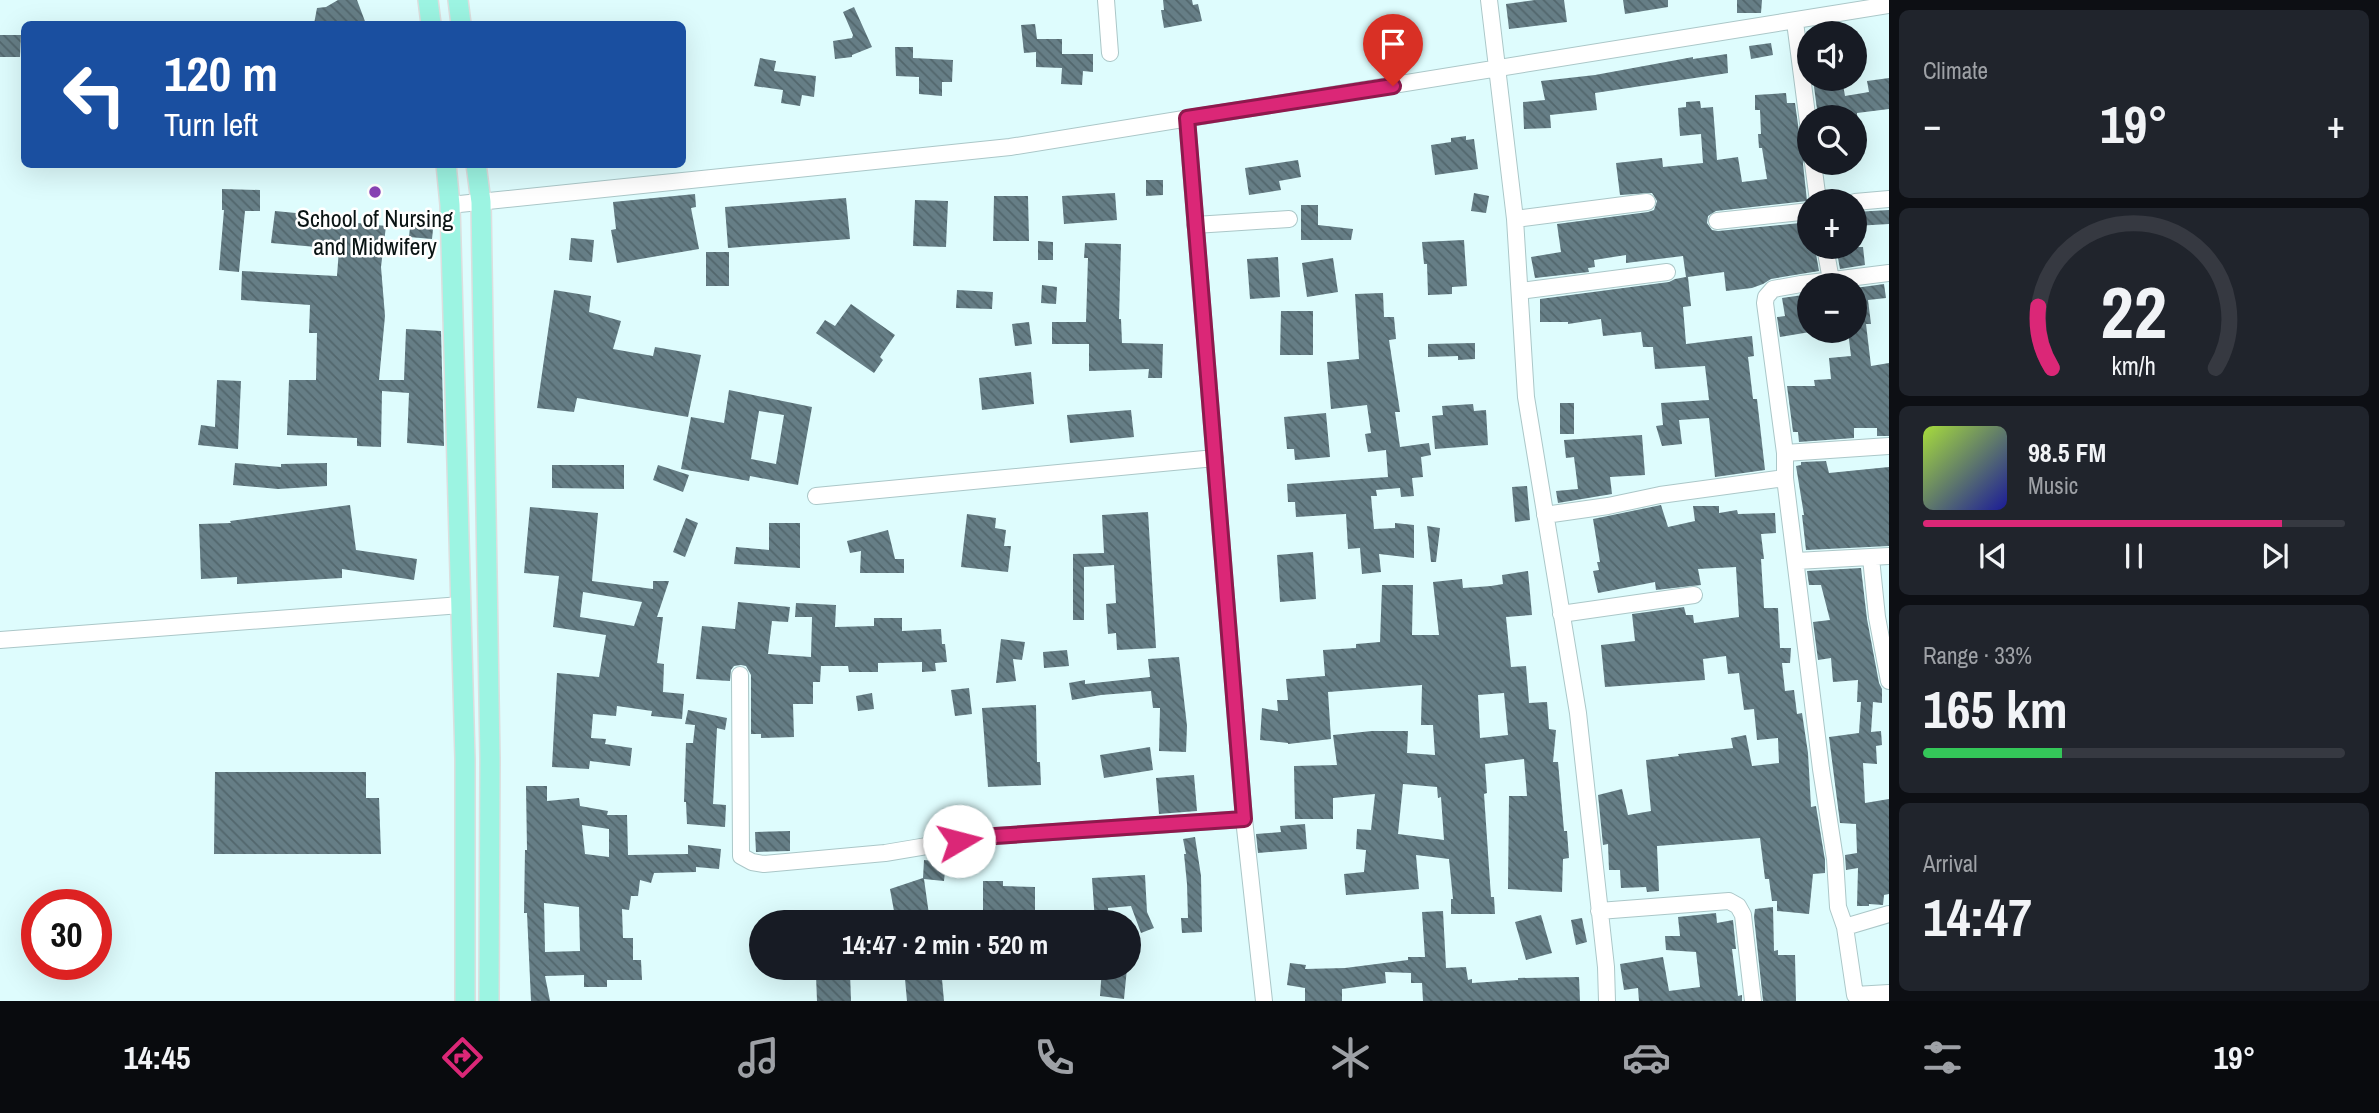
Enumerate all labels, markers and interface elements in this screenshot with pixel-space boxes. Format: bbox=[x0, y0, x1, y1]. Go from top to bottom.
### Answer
pin bbox=[1363, 14, 1423, 86]
map controls bbox=[1797, 21, 1867, 343]
button: sound bbox=[1797, 21, 1867, 91]
icon: arrive bbox=[1374, 25, 1412, 63]
text: 120 m bbox=[164, 40, 278, 106]
icon: left bbox=[49, 49, 140, 140]
text: Climate bbox=[1923, 55, 1988, 86]
text: 19° bbox=[2100, 89, 2168, 159]
text: − bbox=[1923, 99, 1941, 150]
text: + bbox=[2327, 99, 2345, 150]
text: Turn left bbox=[164, 103, 258, 146]
button: search bbox=[1797, 105, 1867, 175]
marker: School of Nursing and Midwifery bbox=[367, 184, 383, 200]
button: + bbox=[1797, 189, 1867, 259]
place label: School of Nursing and Midwifery bbox=[297, 202, 453, 262]
text: 22 bbox=[2101, 264, 2167, 362]
button: − bbox=[1797, 273, 1867, 343]
text: km/h bbox=[2112, 349, 2156, 383]
text: 98.5 FM bbox=[2028, 435, 2106, 470]
text: Music bbox=[2028, 470, 2078, 501]
icon: previous bbox=[1974, 537, 2012, 575]
icon: pause bbox=[2115, 537, 2153, 575]
icon: next bbox=[2256, 537, 2294, 575]
text: Range · 33% bbox=[1923, 640, 2032, 671]
text: 165 km bbox=[1923, 674, 2068, 744]
position arrow bbox=[922, 804, 996, 878]
text: Arrival bbox=[1923, 848, 1978, 879]
text: 14:47 bbox=[1923, 882, 2032, 952]
speed limit sign: 30 bbox=[21, 889, 112, 980]
text: 14:47 · 2 min · 520 m bbox=[842, 927, 1048, 962]
icon: directions bbox=[438, 1033, 487, 1082]
icon: music bbox=[734, 1033, 783, 1082]
icon: phone bbox=[1030, 1033, 1079, 1082]
icon: climate bbox=[1326, 1033, 1375, 1082]
icon: car bbox=[1622, 1033, 1671, 1082]
icon: filters bbox=[1918, 1033, 1967, 1082]
text: 14:45 bbox=[123, 1036, 191, 1079]
text: 19° bbox=[2213, 1036, 2255, 1079]

